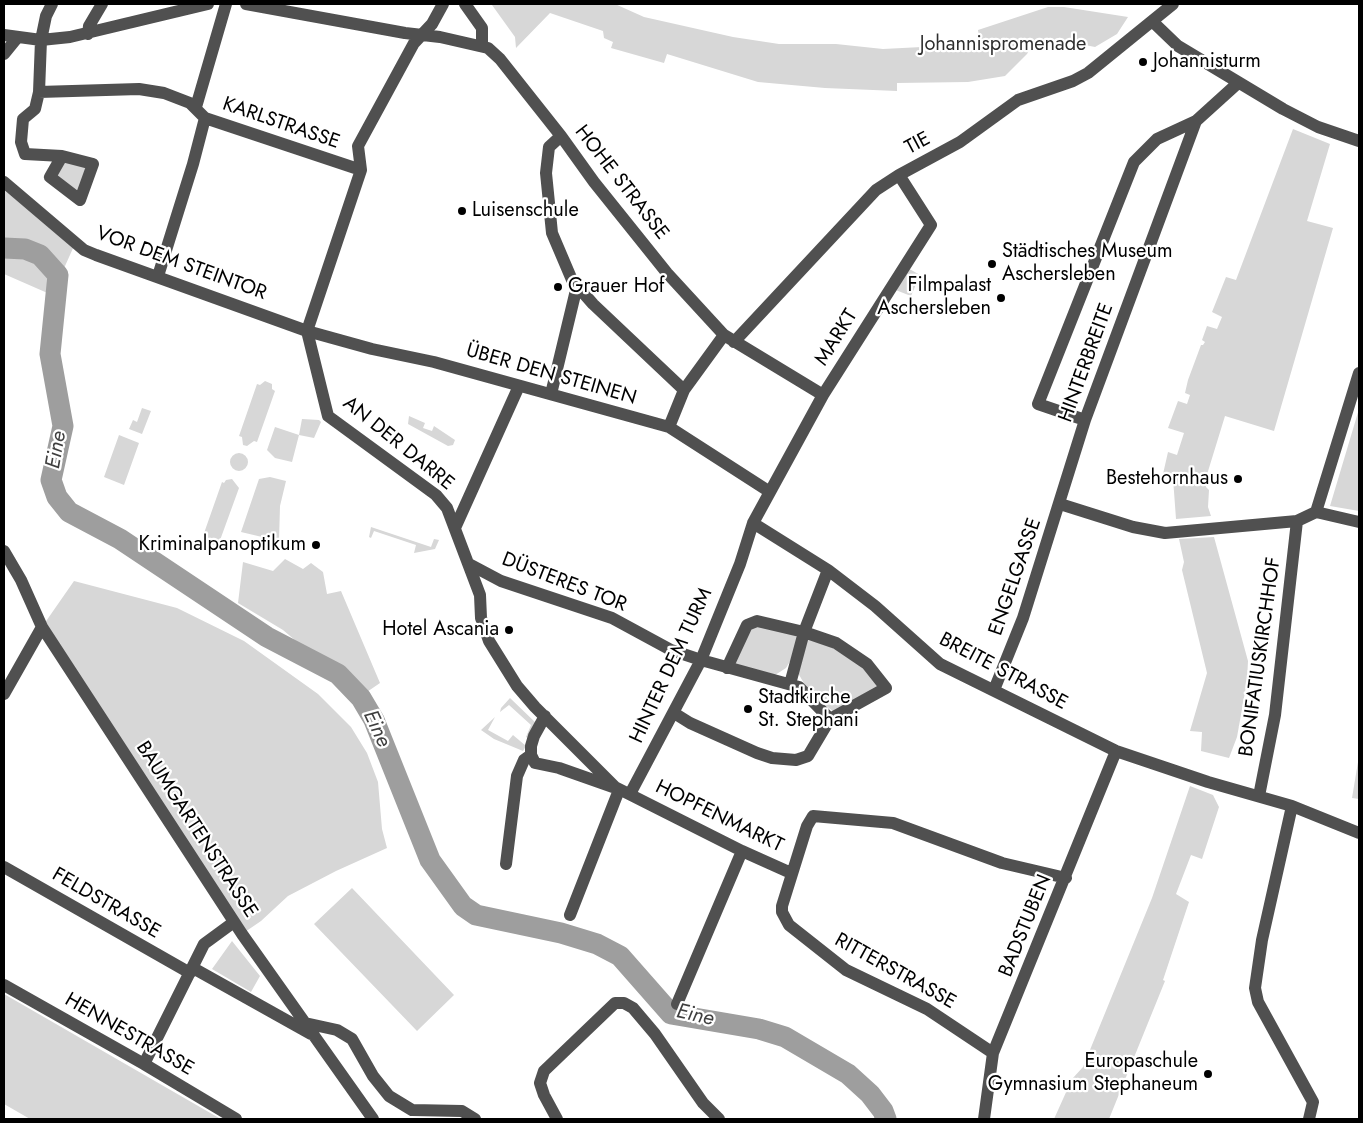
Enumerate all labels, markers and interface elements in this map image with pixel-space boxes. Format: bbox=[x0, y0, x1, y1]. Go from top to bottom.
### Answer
park label: Johannispromenade bbox=[920, 33, 1086, 57]
place label: Johannisturm bbox=[1153, 50, 1261, 74]
marker: Johannisturm bbox=[1137, 56, 1149, 68]
street label: KARLSTRASSE bbox=[219, 93, 343, 155]
street label: HOHE STRASSE bbox=[569, 121, 673, 245]
street label: TIE bbox=[901, 127, 935, 161]
place label: Luisenschule bbox=[472, 199, 579, 223]
marker: Luisenschule bbox=[456, 205, 468, 217]
street label: VOR DEM STEINTOR bbox=[92, 222, 270, 306]
place label: Städtisches Museum Aschersleben bbox=[1002, 240, 1172, 287]
marker: Städtisches Museum Aschersleben bbox=[986, 258, 998, 270]
place label: Filmpalast Aschersleben bbox=[877, 274, 991, 321]
place label: Grauer Hof bbox=[568, 275, 665, 299]
marker: Grauer Hof bbox=[552, 281, 564, 293]
marker: Filmpalast Aschersleben bbox=[995, 292, 1007, 304]
street label: HINTERBREITE bbox=[1054, 300, 1120, 426]
street label: MARKT bbox=[810, 305, 864, 371]
street label: ÜBER DEN STEINEN bbox=[463, 339, 639, 411]
street label: AN DER DARRE bbox=[338, 392, 458, 496]
water label: Eine bbox=[41, 429, 73, 471]
place label: Bestehornhaus bbox=[1106, 467, 1228, 491]
marker: Bestehornhaus bbox=[1232, 473, 1244, 485]
street label: ENGELGASSE bbox=[985, 515, 1047, 639]
place label: Kriminalpanoptikum bbox=[139, 533, 306, 557]
marker: Kriminalpanoptikum bbox=[310, 539, 322, 551]
street label: DÜSTERES TOR bbox=[498, 548, 630, 618]
street label: BONIFATIUSKIRCHHOF bbox=[1235, 556, 1287, 758]
street label: HINTER DEM TURM bbox=[626, 585, 718, 747]
place label: Hotel Ascania bbox=[382, 618, 499, 642]
marker: Hotel Ascania bbox=[503, 624, 515, 636]
street label: BREITE STRASSE bbox=[935, 628, 1071, 716]
place label: Stadtkirche St. Stephani bbox=[758, 686, 859, 733]
marker: Stadtkirche St. Stephani bbox=[742, 703, 754, 715]
water label: Eine bbox=[357, 707, 395, 751]
street label: BAUMGARTENSTRASSE bbox=[130, 737, 262, 923]
street label: HOPFENMARKT bbox=[651, 776, 787, 858]
street label: FELDSTRASSE bbox=[48, 863, 164, 945]
street label: BADSTUBEN bbox=[995, 871, 1057, 981]
street label: RITTERSTRASSE bbox=[830, 929, 960, 1015]
street label: HENNESTRASSE bbox=[60, 988, 198, 1082]
water label: Eine bbox=[674, 999, 716, 1033]
place label: Europaschule Gymnasium Stephaneum bbox=[988, 1050, 1198, 1097]
marker: Europaschule Gymnasium Stephaneum bbox=[1202, 1068, 1214, 1080]

